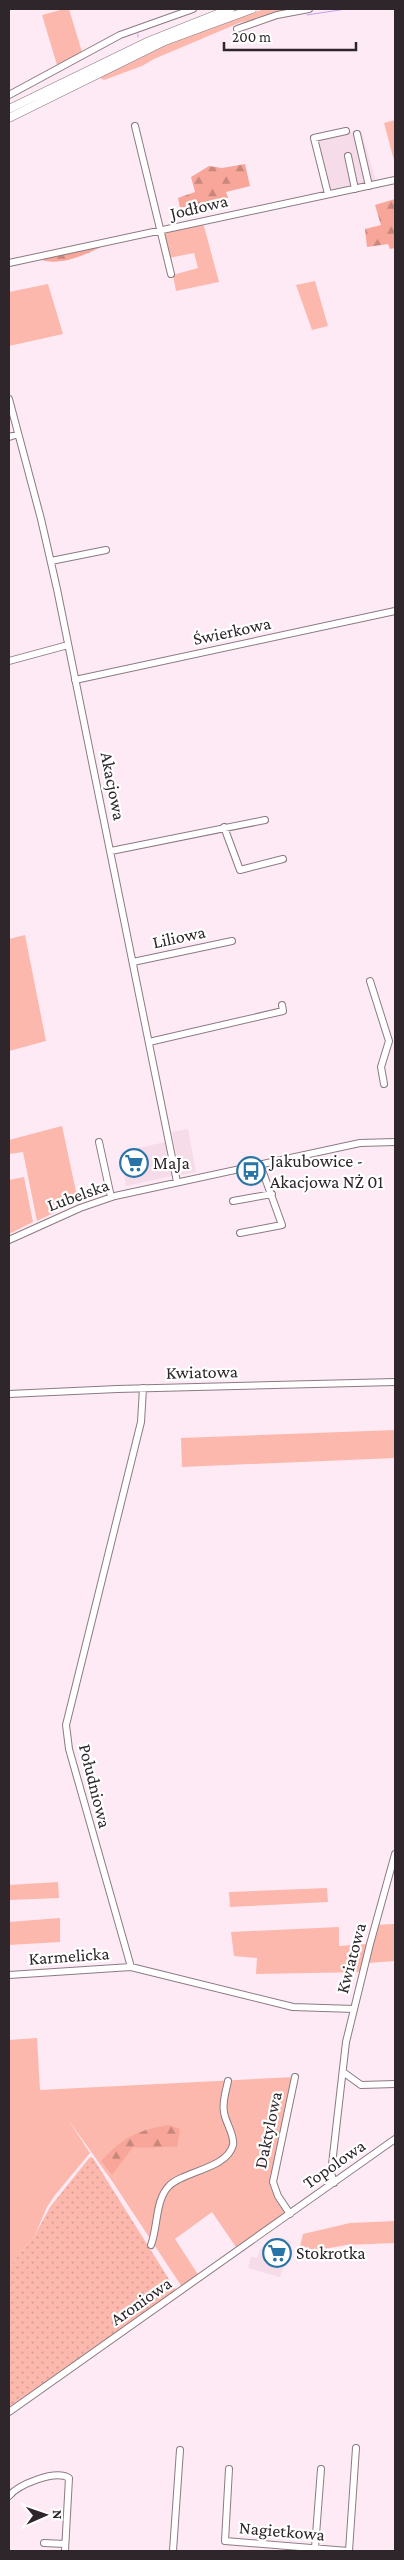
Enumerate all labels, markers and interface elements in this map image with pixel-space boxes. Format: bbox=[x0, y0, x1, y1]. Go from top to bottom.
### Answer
scale bar bbox=[224, 20, 356, 52]
text: 200 m bbox=[232, 29, 271, 45]
street label: Jodłowa bbox=[166, 191, 230, 224]
street label: Świerkowa bbox=[191, 613, 273, 649]
street label: Akacjowa bbox=[96, 750, 129, 822]
street label: Liliowa bbox=[151, 922, 207, 952]
supermarket icon: MaJa bbox=[119, 1148, 149, 1178]
place label: Jakubowice - Akacjowa NŻ 01 bbox=[268, 1151, 383, 1193]
place label: MaJa bbox=[153, 1153, 190, 1173]
bus stop icon: Jakubowice - Akacjowa NŻ 01 bbox=[236, 1156, 266, 1186]
street label: Lubelska bbox=[44, 1175, 112, 1215]
street label: Kwiatowa bbox=[166, 1361, 238, 1383]
street label: Południowa bbox=[75, 1742, 115, 1830]
street label: Kwiatowa bbox=[332, 1921, 370, 1995]
street label: Karmelicka bbox=[28, 1943, 110, 1969]
street label: Daktylowa bbox=[250, 2090, 286, 2170]
street label: Topolowa bbox=[299, 2135, 369, 2193]
supermarket icon: Stokrotka bbox=[262, 2238, 292, 2268]
place label: Stokrotka bbox=[296, 2243, 366, 2263]
street label: Aroniowa bbox=[107, 2273, 175, 2329]
north arrow bbox=[20, 2490, 70, 2540]
text: N bbox=[50, 2509, 66, 2520]
street label: Nagietkowa bbox=[238, 2517, 326, 2545]

